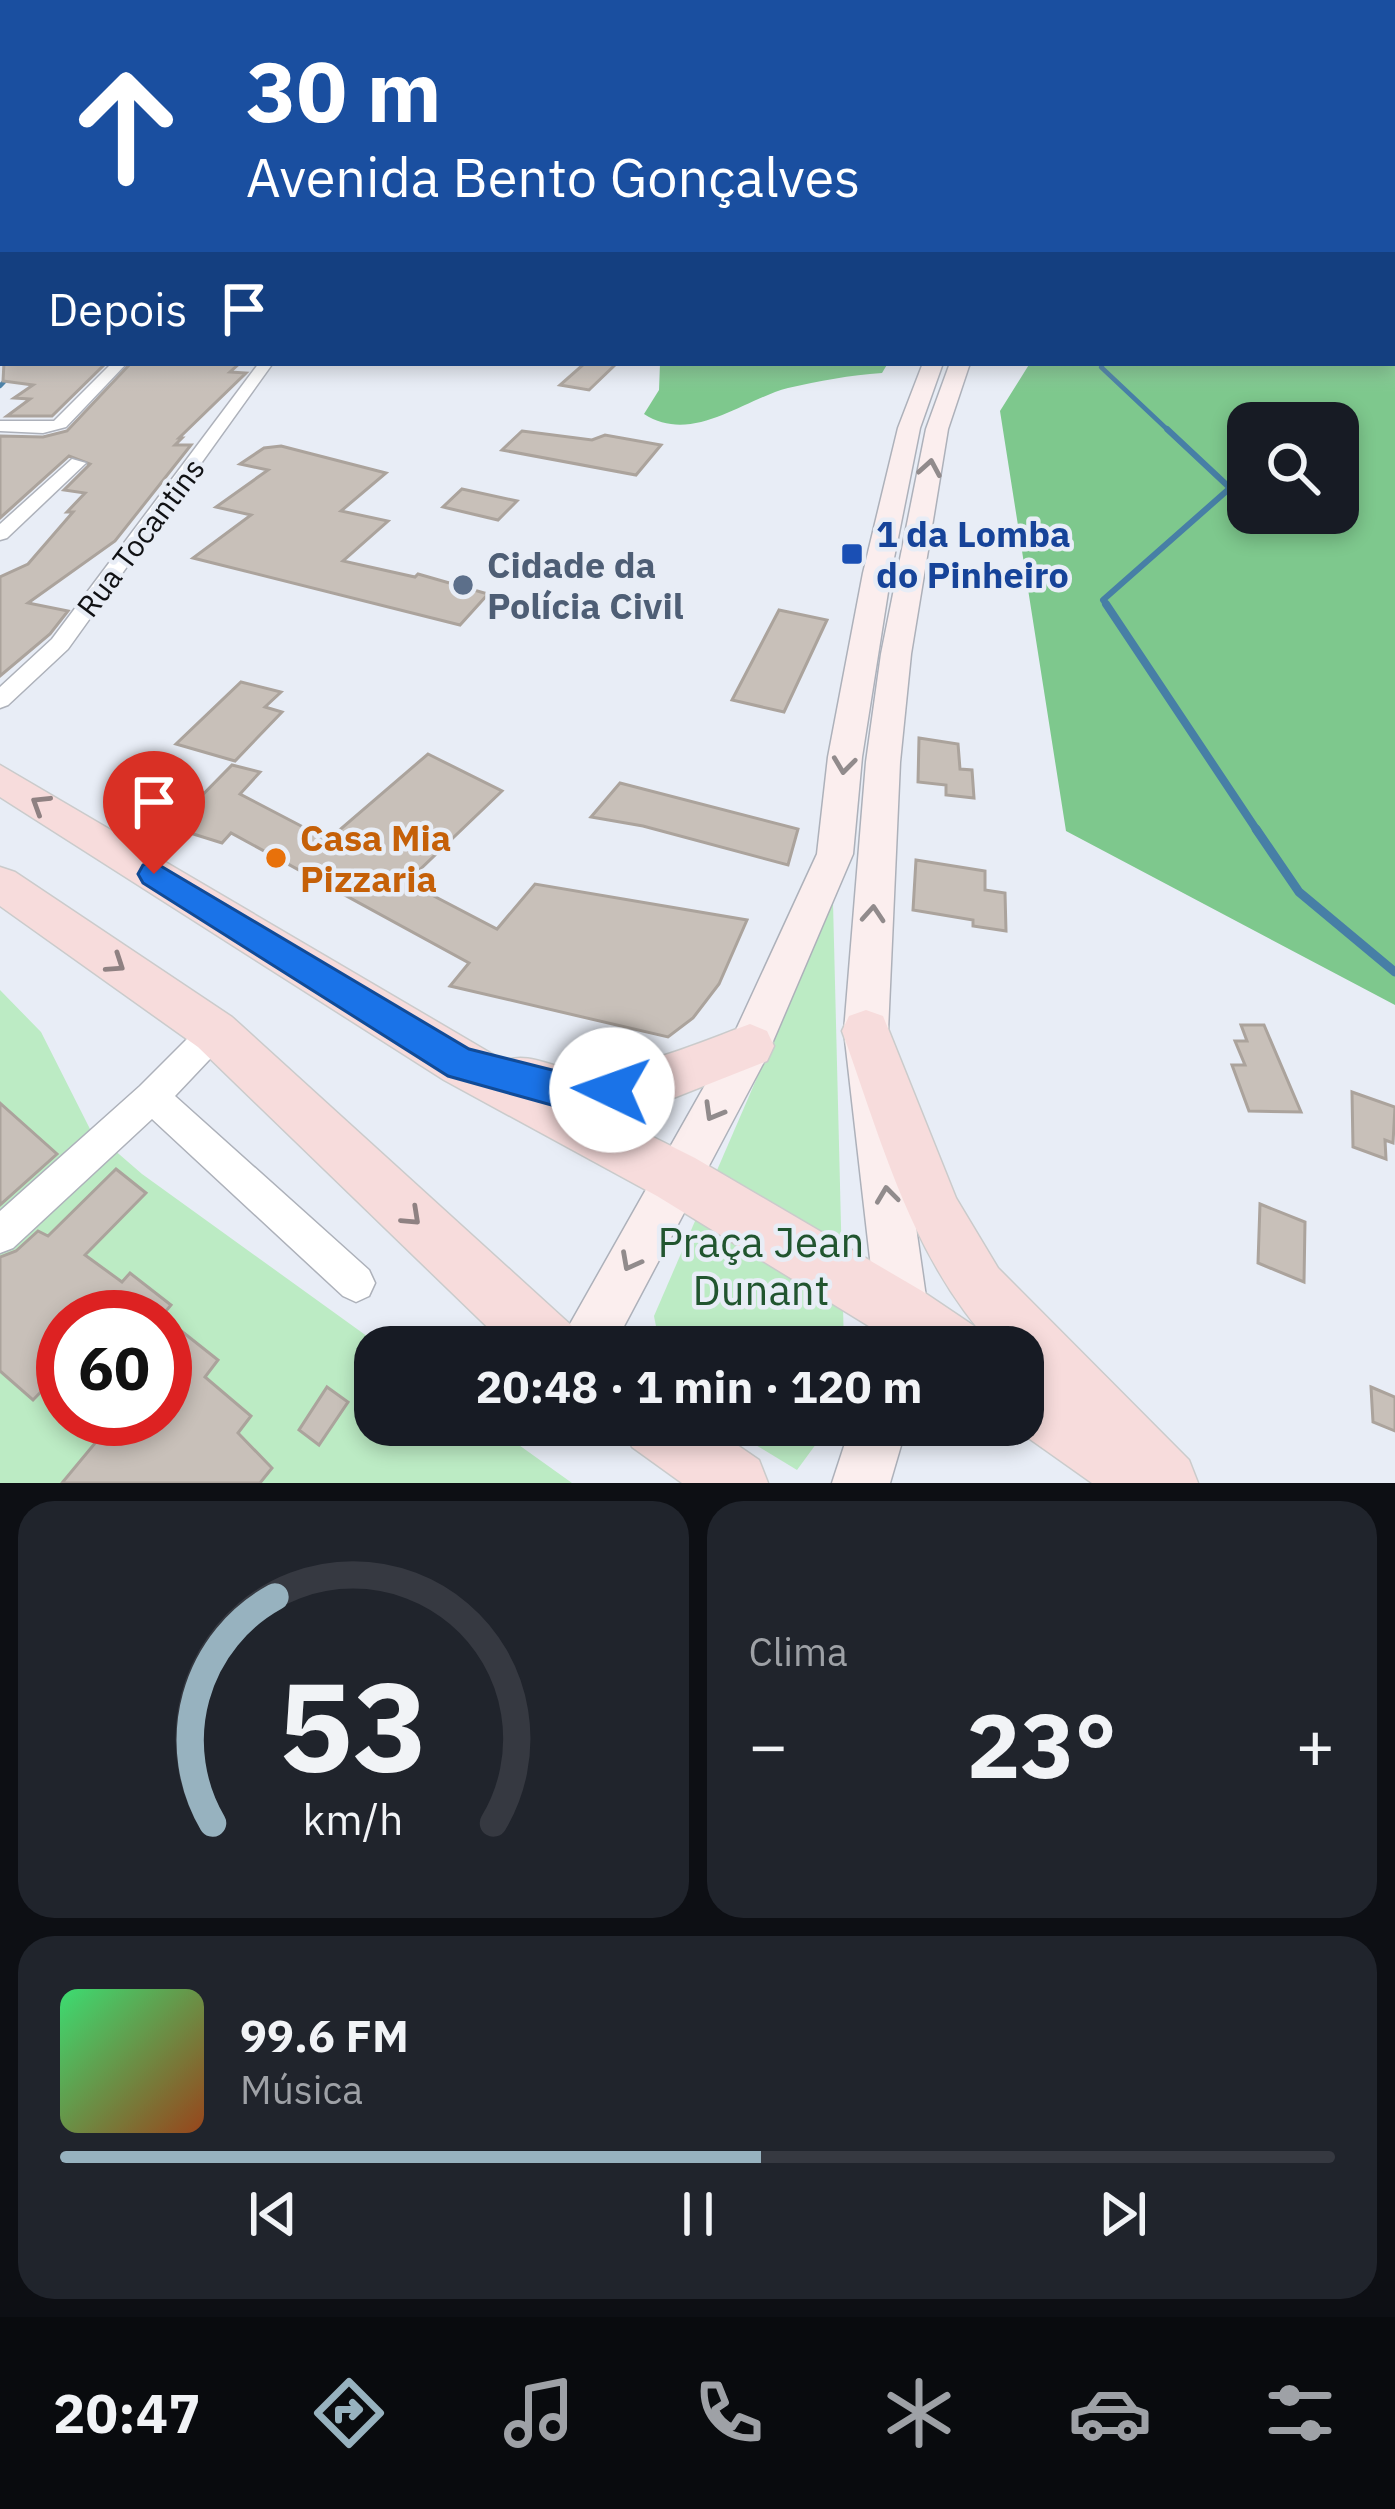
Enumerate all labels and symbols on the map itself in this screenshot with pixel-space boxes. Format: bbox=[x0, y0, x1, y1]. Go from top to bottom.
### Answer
street label: Rua Tocantins bbox=[67, 450, 213, 624]
one-way arrow bbox=[916, 458, 942, 478]
place label: 1 da Lomba do Pinheiro bbox=[876, 510, 1071, 598]
place label: Cidade da Polícia Civil bbox=[487, 541, 684, 629]
marker: 1 da Lomba do Pinheiro bbox=[839, 541, 865, 567]
marker: Cidade da Polícia Civil bbox=[450, 572, 476, 598]
pin bbox=[103, 751, 205, 874]
one-way arrow bbox=[832, 755, 858, 775]
one-way arrow bbox=[31, 796, 53, 818]
place label: Casa Mia Pizzaria bbox=[300, 814, 451, 902]
marker: Casa Mia Pizzaria bbox=[263, 845, 289, 871]
one-way arrow bbox=[860, 904, 886, 923]
one-way arrow bbox=[103, 950, 125, 972]
position arrow bbox=[549, 1027, 675, 1153]
one-way arrow bbox=[704, 1099, 727, 1120]
one-way arrow bbox=[875, 1186, 901, 1205]
one-way arrow bbox=[398, 1202, 420, 1224]
park label: Praça Jean Dunant bbox=[658, 1214, 864, 1317]
one-way arrow bbox=[621, 1249, 644, 1270]
speed limit sign: 60 bbox=[36, 1290, 192, 1446]

